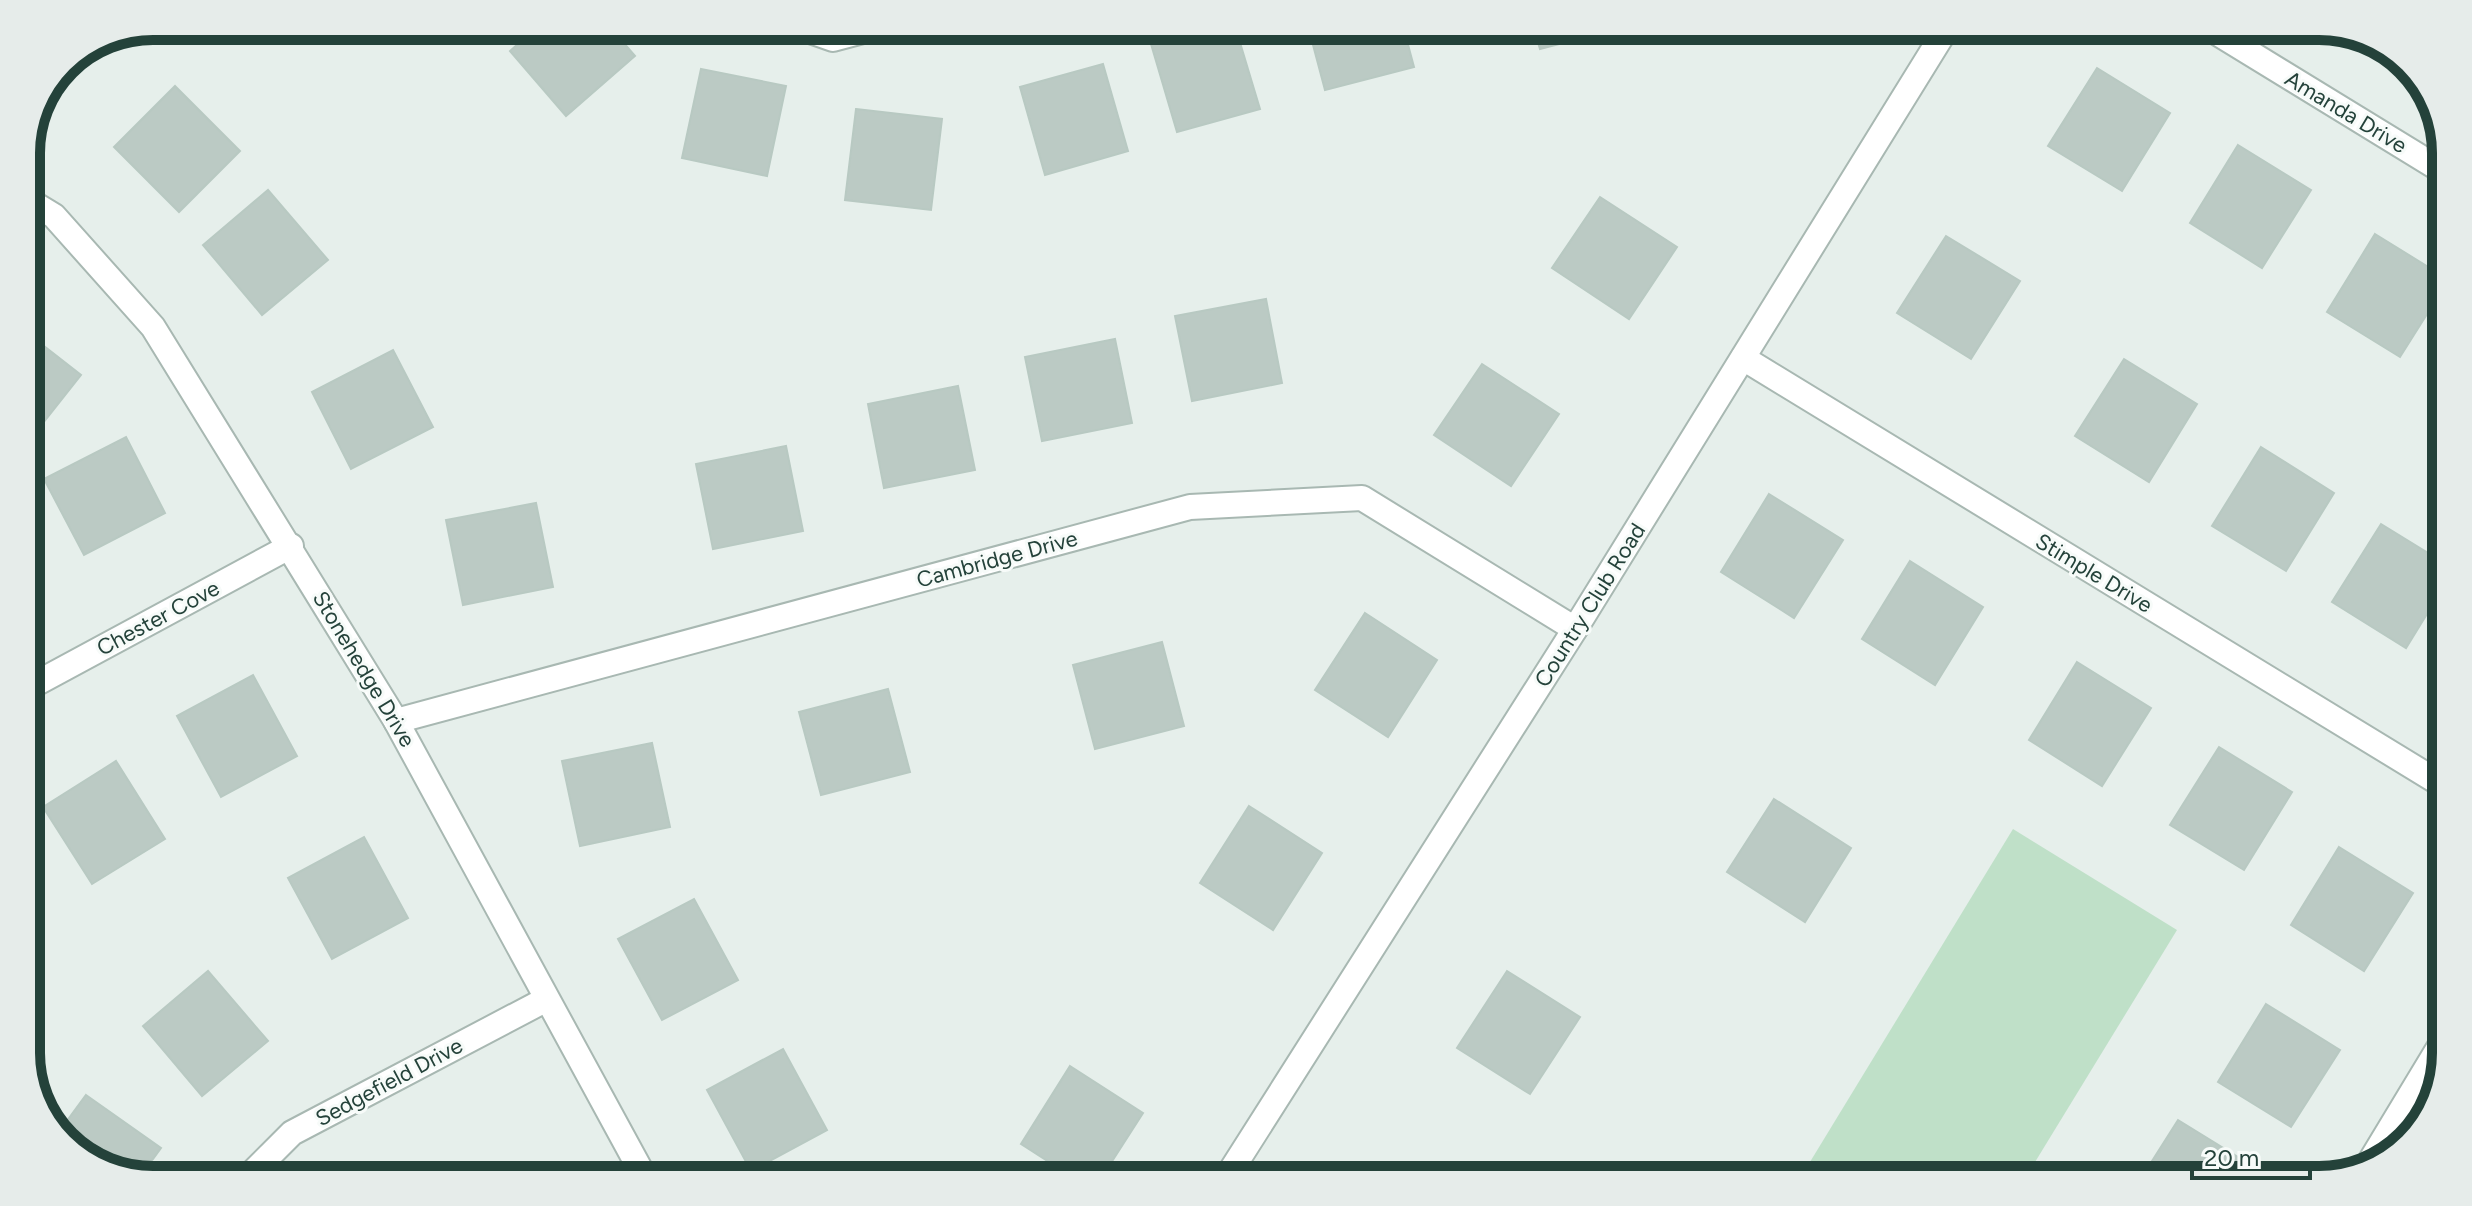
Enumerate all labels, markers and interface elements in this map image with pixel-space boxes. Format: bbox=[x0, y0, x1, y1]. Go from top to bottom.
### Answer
street label: Amanda Drive bbox=[2280, 65, 2412, 159]
street label: Country Club Road bbox=[1529, 518, 1651, 692]
street label: Cambridge Drive bbox=[914, 525, 1080, 593]
street label: Stimple Drive bbox=[2031, 527, 2157, 619]
street label: Chester Cove bbox=[92, 574, 224, 662]
street label: Stonehedge Drive bbox=[307, 586, 421, 752]
street label: Sedgefield Drive bbox=[311, 1032, 467, 1132]
scale bar bbox=[2192, 1130, 2310, 1180]
text: 20 m bbox=[2204, 1143, 2259, 1172]

